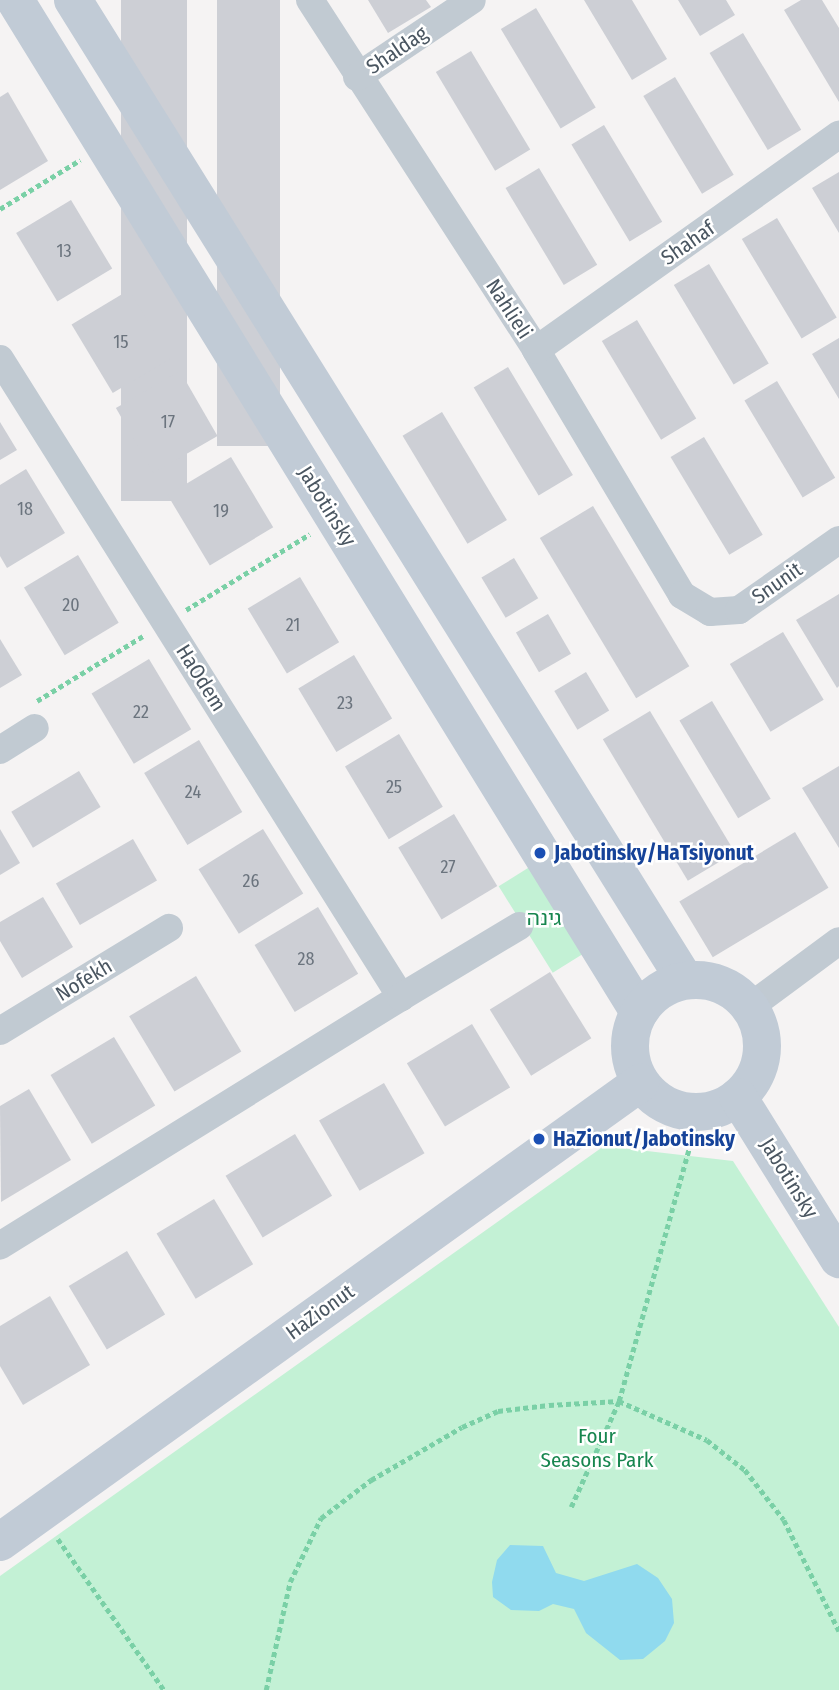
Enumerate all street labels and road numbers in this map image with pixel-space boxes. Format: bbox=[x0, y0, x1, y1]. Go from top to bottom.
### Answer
street label: Shaldag bbox=[362, 20, 432, 80]
street label: Shahaf bbox=[656, 216, 720, 270]
street label: Nahlieli bbox=[480, 274, 538, 344]
street label: Jabotinsky bbox=[293, 461, 361, 551]
street label: Snunit bbox=[747, 557, 807, 609]
street label: HaOdem bbox=[171, 640, 231, 716]
street label: Nofekh bbox=[51, 953, 117, 1007]
street label: Jabotinsky bbox=[755, 1133, 823, 1223]
street label: HaZionut bbox=[281, 1279, 359, 1345]

